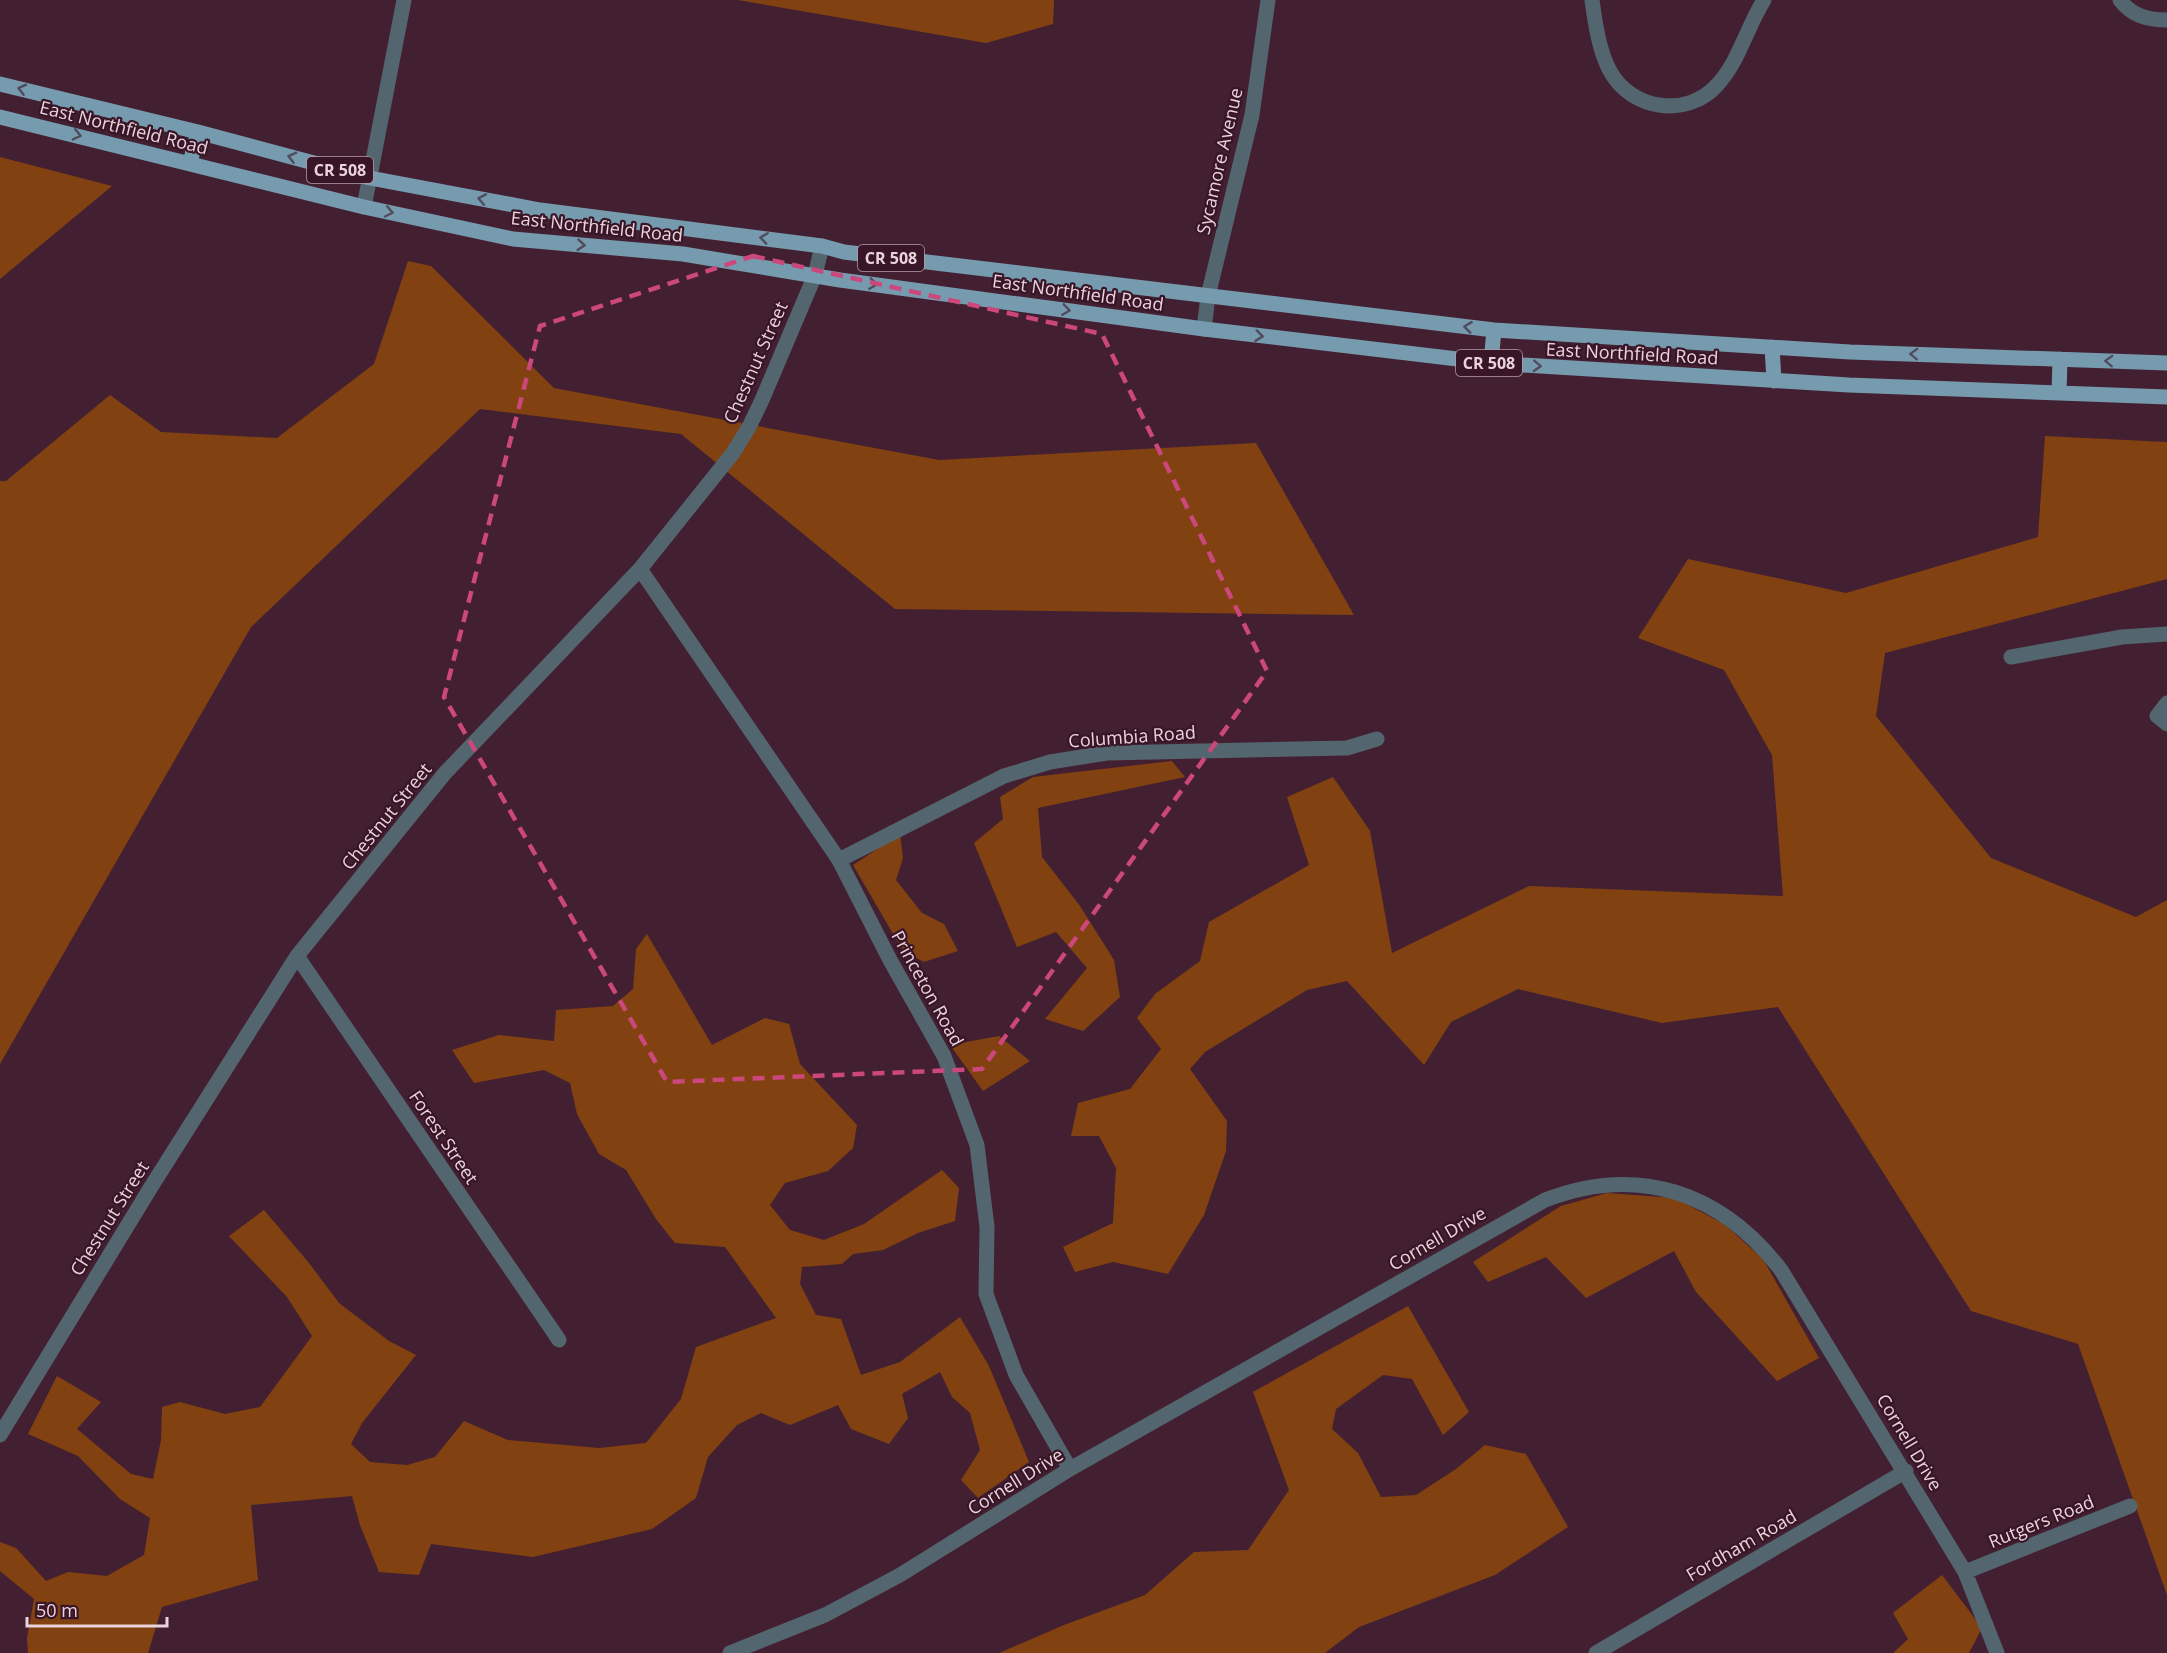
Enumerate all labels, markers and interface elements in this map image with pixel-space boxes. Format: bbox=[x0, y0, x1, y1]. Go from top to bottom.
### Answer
one-way arrow bbox=[17, 84, 27, 97]
street label: Sycamore Avenue bbox=[1190, 85, 1248, 237]
street label: East Northfield Road bbox=[37, 94, 211, 160]
one-way arrow bbox=[72, 128, 82, 141]
one-way arrow bbox=[287, 152, 298, 164]
road number: CR 508 bbox=[307, 157, 373, 183]
one-way arrow bbox=[478, 193, 488, 206]
one-way arrow bbox=[384, 205, 394, 218]
street label: East Northfield Road bbox=[510, 205, 684, 247]
one-way arrow bbox=[760, 233, 769, 245]
one-way arrow bbox=[576, 238, 585, 251]
road number: CR 508 bbox=[858, 245, 924, 271]
street label: East Northfield Road bbox=[991, 268, 1165, 316]
one-way arrow bbox=[868, 278, 877, 290]
street label: Chestnut Street bbox=[717, 297, 793, 427]
one-way arrow bbox=[1062, 304, 1071, 316]
one-way arrow bbox=[1463, 321, 1472, 334]
one-way arrow bbox=[1255, 329, 1264, 341]
street label: East Northfield Road bbox=[1545, 336, 1719, 370]
one-way arrow bbox=[1909, 348, 1918, 361]
road number: CR 508 bbox=[1456, 350, 1522, 376]
one-way arrow bbox=[2104, 355, 2113, 367]
one-way arrow bbox=[1532, 360, 1541, 373]
street label: Columbia Road bbox=[1068, 720, 1196, 752]
street label: Chestnut Street bbox=[335, 758, 437, 874]
street label: Princeton Road bbox=[886, 926, 970, 1050]
street label: Forest Street bbox=[404, 1086, 484, 1188]
street label: Chestnut Street bbox=[64, 1156, 154, 1280]
street label: Cornell Drive bbox=[1384, 1200, 1490, 1276]
street label: Cornell Drive bbox=[1872, 1389, 1948, 1495]
street label: Cornell Drive bbox=[963, 1442, 1067, 1520]
street label: Rutgers Road bbox=[1985, 1489, 2097, 1553]
street label: Fordham Road bbox=[1681, 1504, 1801, 1586]
scale bar bbox=[27, 1590, 166, 1628]
text: 50 m bbox=[36, 1598, 78, 1622]

